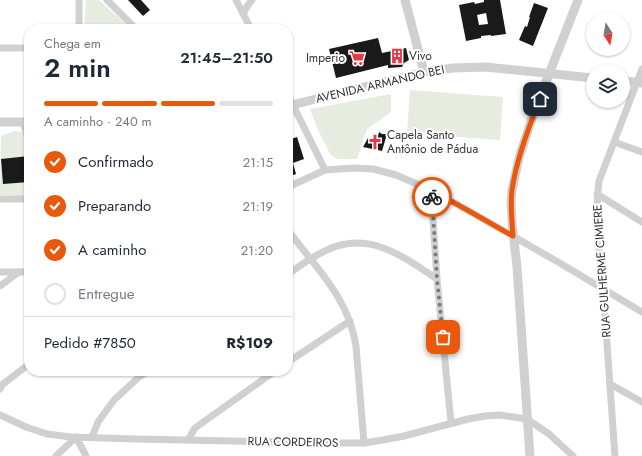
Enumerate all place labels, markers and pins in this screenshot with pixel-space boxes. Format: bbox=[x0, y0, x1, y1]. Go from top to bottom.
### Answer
building icon: Vivo bbox=[388, 47, 406, 65]
place label: Vivo bbox=[409, 47, 432, 65]
place label: Imperio bbox=[306, 49, 345, 67]
supermarket icon: Imperio bbox=[348, 49, 366, 67]
pin bbox=[523, 82, 557, 116]
place label: Capela Santo Antônio de Pádua bbox=[387, 126, 478, 158]
church icon: Capela Santo Antônio de Pádua bbox=[366, 133, 384, 151]
pin bbox=[426, 320, 460, 354]

